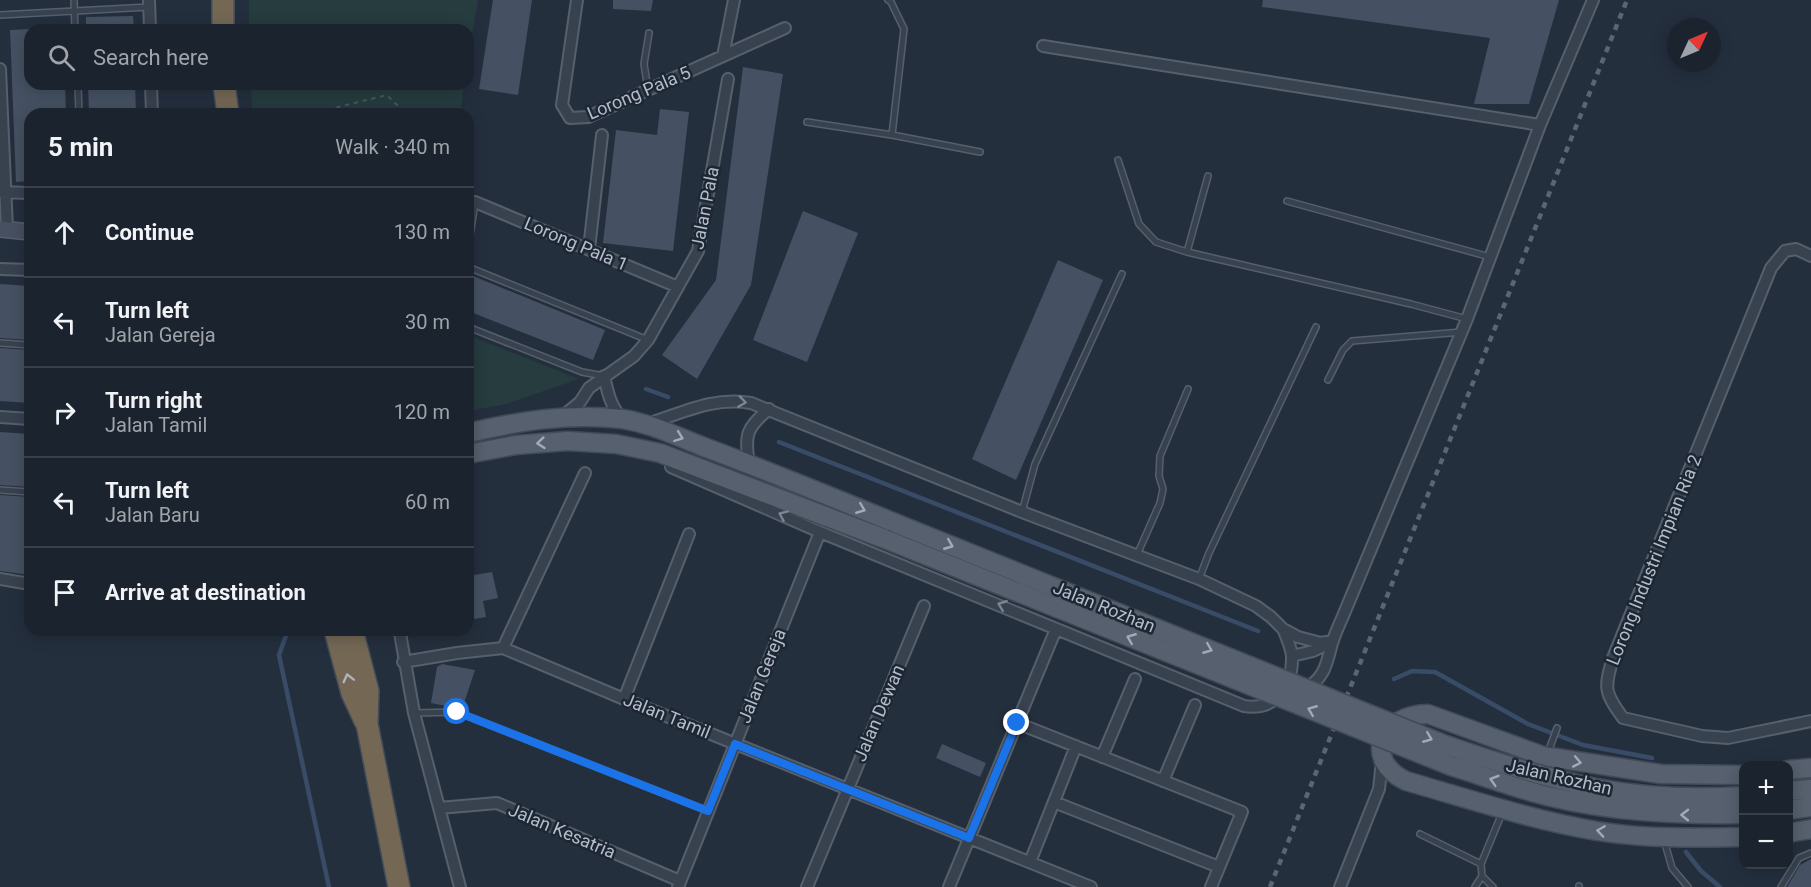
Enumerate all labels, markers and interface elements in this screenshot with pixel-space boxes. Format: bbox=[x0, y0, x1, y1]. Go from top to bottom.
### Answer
north arrow bbox=[1667, 18, 1721, 72]
search box bbox=[24, 24, 474, 90]
icon: search bbox=[45, 41, 78, 74]
text: Search here bbox=[93, 45, 209, 70]
street label: Lorong Pala 5 bbox=[584, 61, 694, 124]
text: 5 min bbox=[48, 132, 113, 162]
text: Walk · 340 m bbox=[335, 135, 450, 159]
street label: Jalan Pala bbox=[686, 165, 723, 251]
street label: Lorong Pala 1 bbox=[521, 212, 631, 275]
icon: ahead bbox=[48, 216, 81, 249]
text: Continue bbox=[105, 220, 194, 245]
text: 130 m bbox=[394, 220, 450, 244]
text: Turn left bbox=[105, 298, 189, 323]
icon: left bbox=[48, 306, 81, 339]
text: 30 m bbox=[405, 310, 450, 334]
text: Jalan Gereja bbox=[105, 323, 216, 347]
text: Turn right bbox=[105, 388, 202, 413]
one-way arrow bbox=[737, 395, 747, 407]
icon: right bbox=[48, 396, 81, 429]
text: 120 m bbox=[394, 400, 450, 424]
text: Jalan Tamil bbox=[105, 413, 207, 437]
one-way arrow bbox=[673, 430, 684, 443]
one-way arrow bbox=[536, 436, 545, 448]
street label: Lorong Industri Impian Ria 2 bbox=[1602, 452, 1705, 668]
text: Turn left bbox=[105, 478, 189, 503]
icon: left bbox=[48, 486, 81, 519]
text: 60 m bbox=[405, 490, 450, 514]
one-way arrow bbox=[855, 502, 866, 514]
text: Jalan Baru bbox=[105, 503, 200, 527]
one-way arrow bbox=[779, 510, 790, 522]
one-way arrow bbox=[943, 538, 954, 550]
icon: arrive bbox=[48, 576, 81, 609]
street label: Jalan Rozhan bbox=[1050, 577, 1158, 637]
text: Arrive at destination bbox=[105, 580, 306, 605]
one-way arrow bbox=[998, 600, 1008, 613]
street label: Jalan Gereja bbox=[733, 626, 790, 726]
one-way arrow bbox=[1126, 633, 1137, 645]
one-way arrow bbox=[1202, 642, 1213, 654]
street label: Jalan Dewan bbox=[849, 661, 908, 764]
one-way arrow bbox=[342, 673, 355, 683]
street label: Jalan Tamil bbox=[621, 689, 714, 743]
route start bbox=[443, 698, 469, 724]
one-way arrow bbox=[1307, 705, 1318, 718]
route end bbox=[1003, 709, 1029, 735]
one-way arrow bbox=[1422, 731, 1433, 743]
street label: Jalan Rozhan bbox=[1504, 754, 1614, 799]
one-way arrow bbox=[1571, 755, 1581, 768]
map controls bbox=[1739, 761, 1793, 869]
button: + bbox=[1739, 761, 1793, 815]
one-way arrow bbox=[1489, 775, 1500, 787]
street label: Jalan Kesatria bbox=[506, 799, 619, 863]
one-way arrow bbox=[1681, 809, 1690, 821]
button: − bbox=[1739, 815, 1793, 869]
one-way arrow bbox=[1597, 826, 1606, 838]

